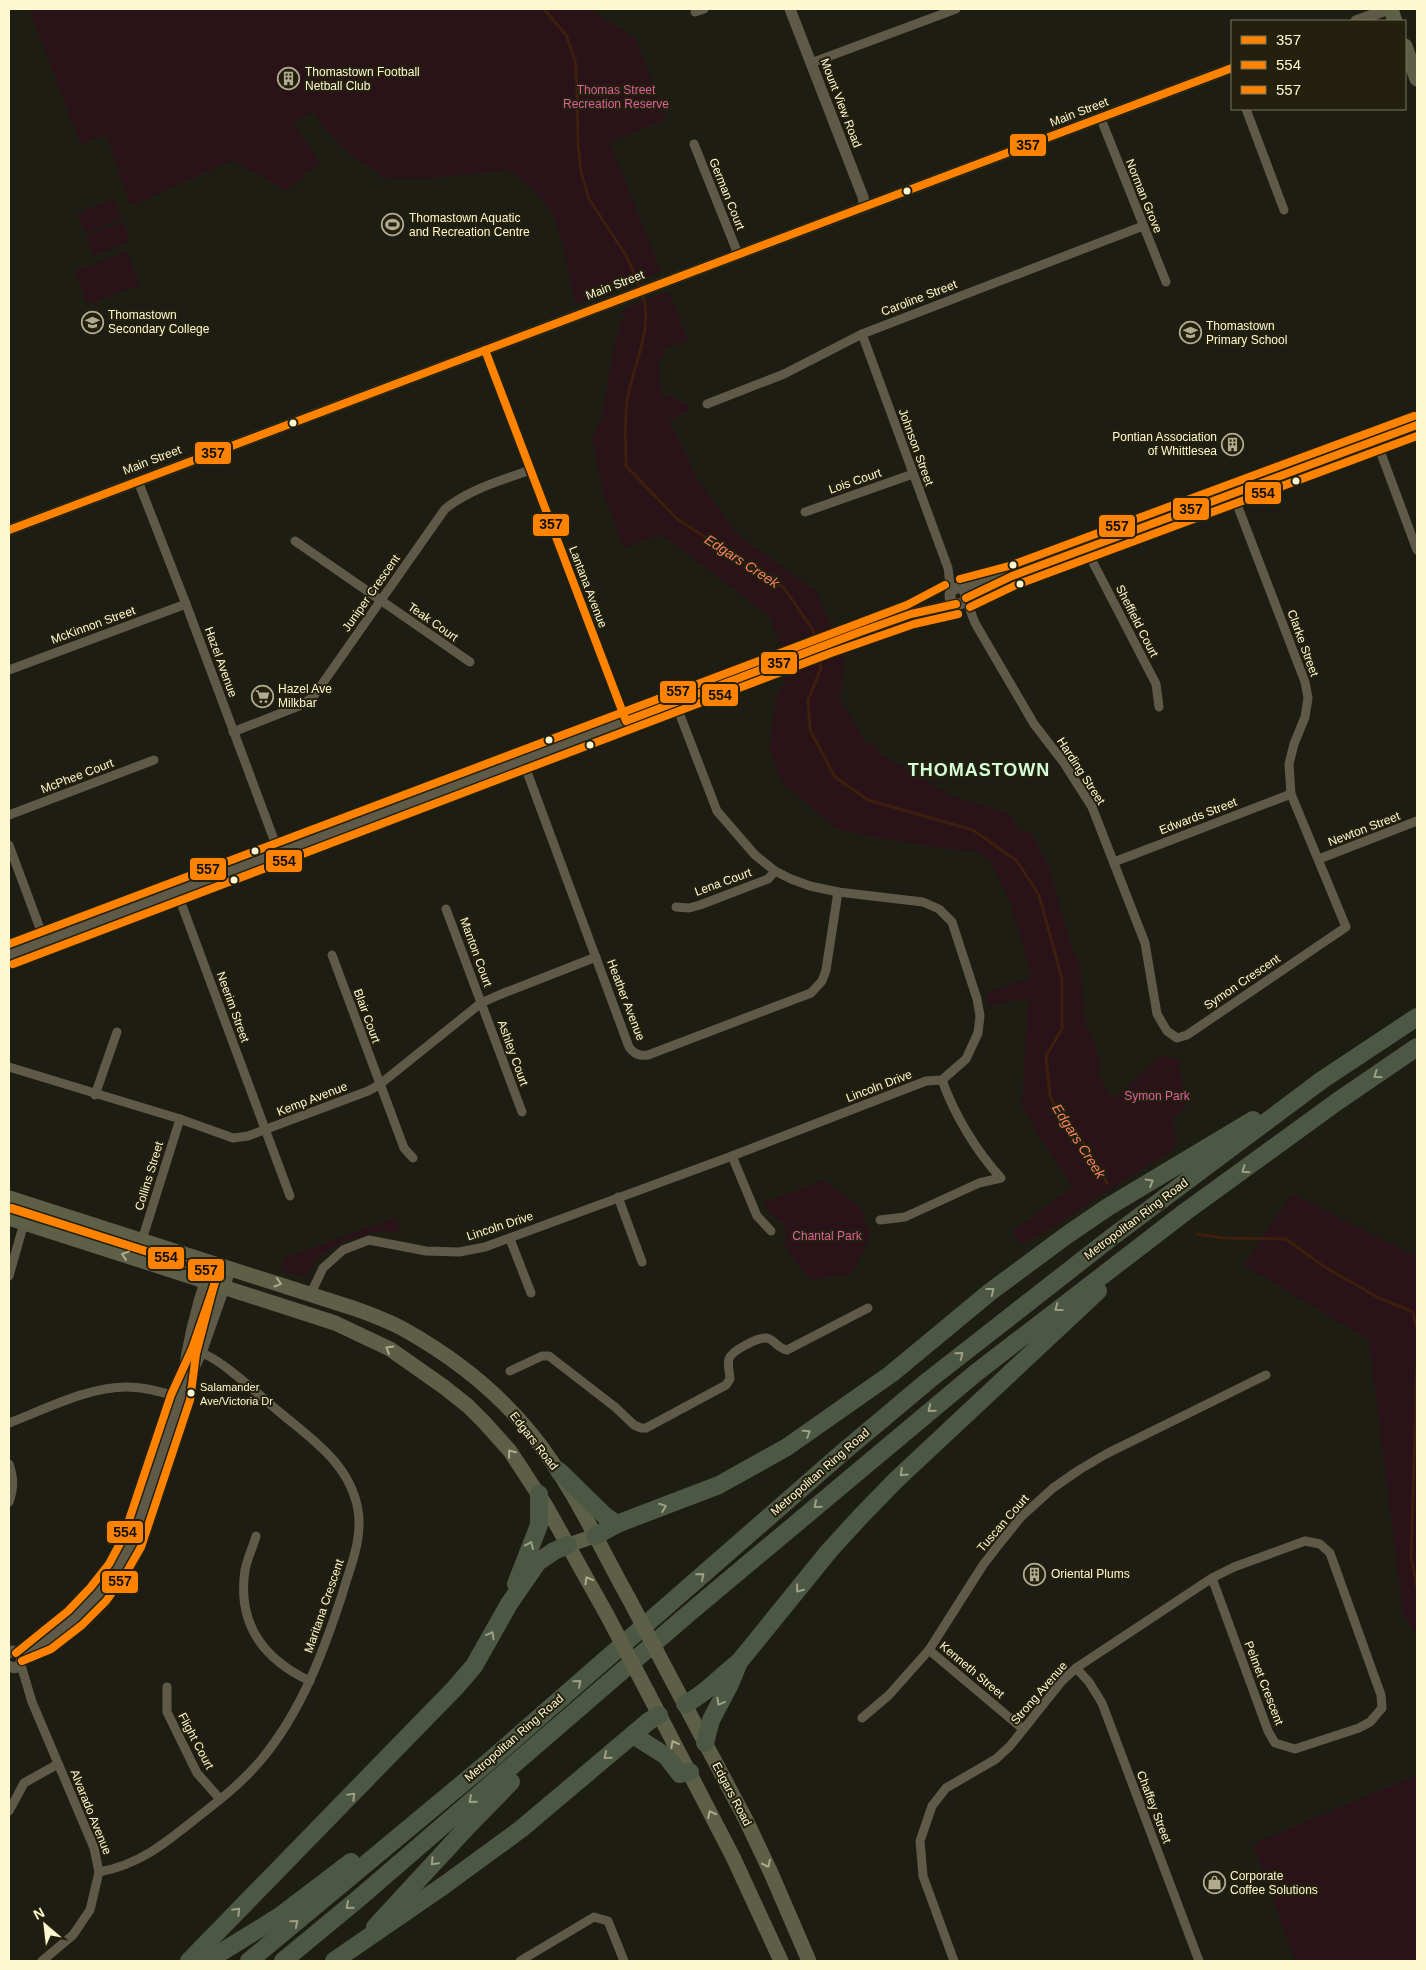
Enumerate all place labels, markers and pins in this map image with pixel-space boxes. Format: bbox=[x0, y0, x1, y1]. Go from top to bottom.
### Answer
place label: Thomastown Football Netball Club bbox=[305, 65, 420, 93]
building icon: Thomastown Football Netball Club bbox=[277, 67, 301, 91]
unlabelled marker bbox=[902, 186, 912, 196]
place label: Thomastown Aquatic and Recreation Centre bbox=[409, 211, 530, 239]
sports icon: Thomastown Aquatic and Recreation Centre bbox=[381, 213, 405, 237]
place label: Thomastown Secondary College bbox=[108, 308, 210, 336]
school or university icon: Thomastown Secondary College bbox=[80, 310, 104, 334]
place label: Thomastown Primary School bbox=[1206, 319, 1287, 347]
school or university icon: Thomastown Primary School bbox=[1178, 321, 1202, 345]
unlabelled marker bbox=[288, 418, 298, 428]
place label: Pontian Association of Whittlesea bbox=[1112, 430, 1217, 458]
building icon: Pontian Association of Whittlesea bbox=[1221, 432, 1245, 456]
unlabelled marker bbox=[1291, 476, 1301, 486]
unlabelled marker bbox=[1008, 560, 1018, 570]
unlabelled marker bbox=[1015, 579, 1025, 589]
place label: Hazel Ave Milkbar bbox=[278, 682, 332, 710]
supermarket icon: Hazel Ave Milkbar bbox=[250, 684, 274, 708]
unlabelled marker bbox=[544, 735, 554, 745]
unlabelled marker bbox=[585, 740, 595, 750]
unlabelled marker bbox=[250, 846, 260, 856]
unlabelled marker bbox=[229, 875, 239, 885]
place label: Salamander Ave/Victoria Dr bbox=[200, 1381, 273, 1407]
marker: Salamander Ave/Victoria Dr bbox=[186, 1388, 196, 1398]
building icon: Oriental Plums bbox=[1023, 1562, 1047, 1586]
place label: Oriental Plums bbox=[1051, 1567, 1130, 1581]
place label: Corporate Coffee Solutions bbox=[1230, 1869, 1318, 1897]
shop icon: Corporate Coffee Solutions bbox=[1202, 1871, 1226, 1895]

